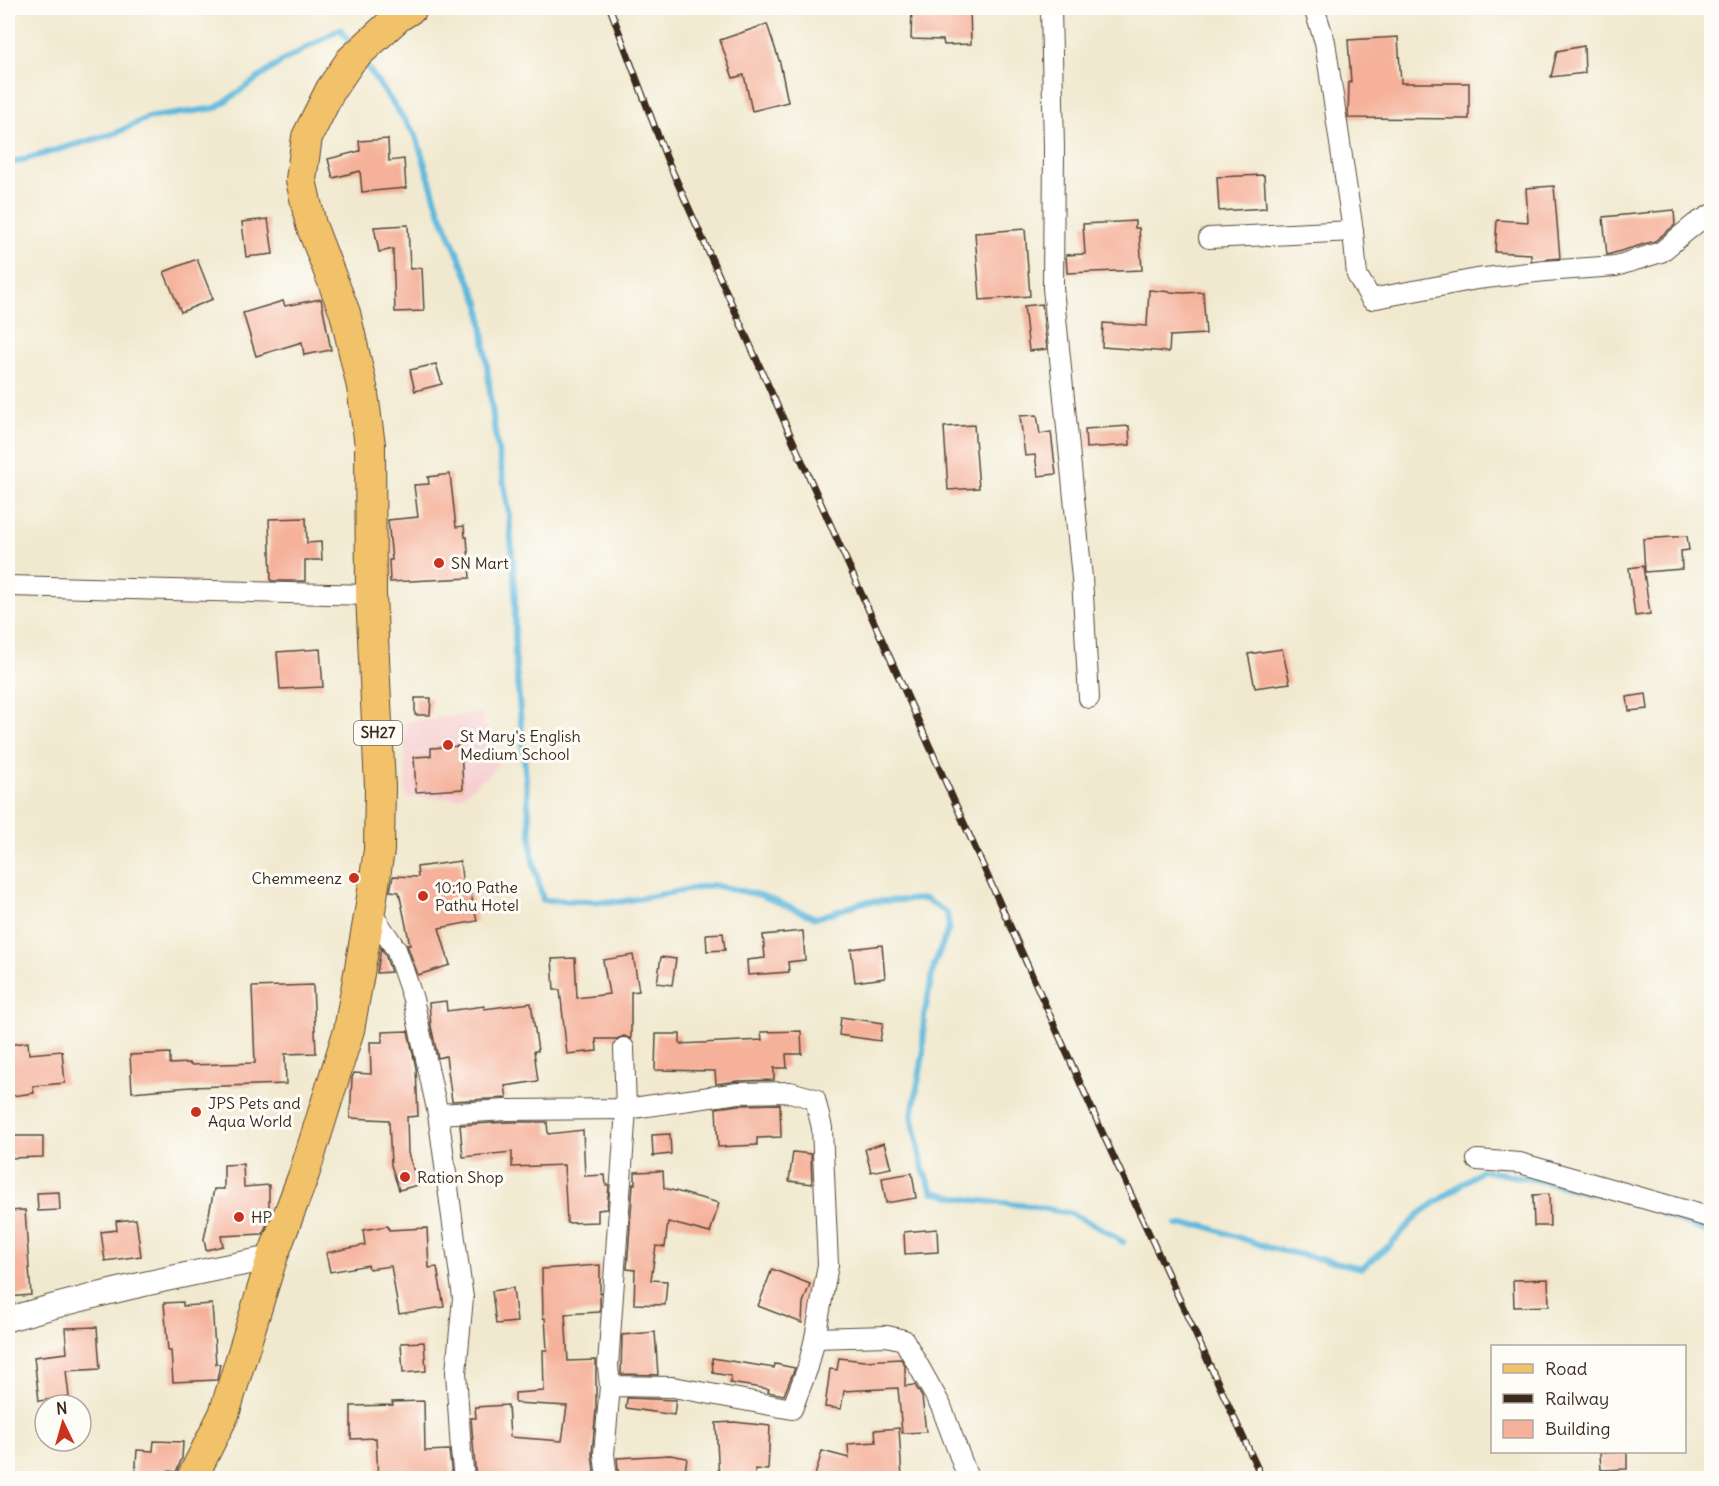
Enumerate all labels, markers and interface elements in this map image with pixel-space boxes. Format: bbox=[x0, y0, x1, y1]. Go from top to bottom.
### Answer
place label: SN Mart bbox=[451, 553, 509, 573]
marker: SN Mart bbox=[432, 556, 446, 570]
road number: SH27 bbox=[354, 721, 402, 745]
place label: St Mary's English Medium School bbox=[460, 726, 581, 764]
marker: St Mary's English Medium School bbox=[441, 738, 455, 752]
place label: Chemmeenz bbox=[251, 868, 342, 888]
marker: Chemmeenz bbox=[347, 871, 361, 885]
place label: 10:10 Pathe Pathu Hotel bbox=[435, 877, 519, 915]
marker: 10:10 Pathe Pathu Hotel bbox=[416, 889, 430, 903]
place label: JPS Pets and Aqua World bbox=[208, 1093, 301, 1131]
marker: JPS Pets and Aqua World bbox=[189, 1105, 203, 1119]
place label: Ration Shop bbox=[417, 1167, 504, 1187]
marker: Ration Shop bbox=[398, 1170, 412, 1184]
place label: HP bbox=[251, 1207, 272, 1227]
marker: HP bbox=[232, 1210, 246, 1224]
legend bbox=[1491, 1345, 1686, 1453]
text: Road bbox=[1545, 1357, 1588, 1380]
text: Railway bbox=[1545, 1387, 1609, 1410]
north arrow bbox=[33, 1393, 93, 1453]
text: N bbox=[55, 1398, 68, 1419]
text: Building bbox=[1545, 1417, 1610, 1440]

